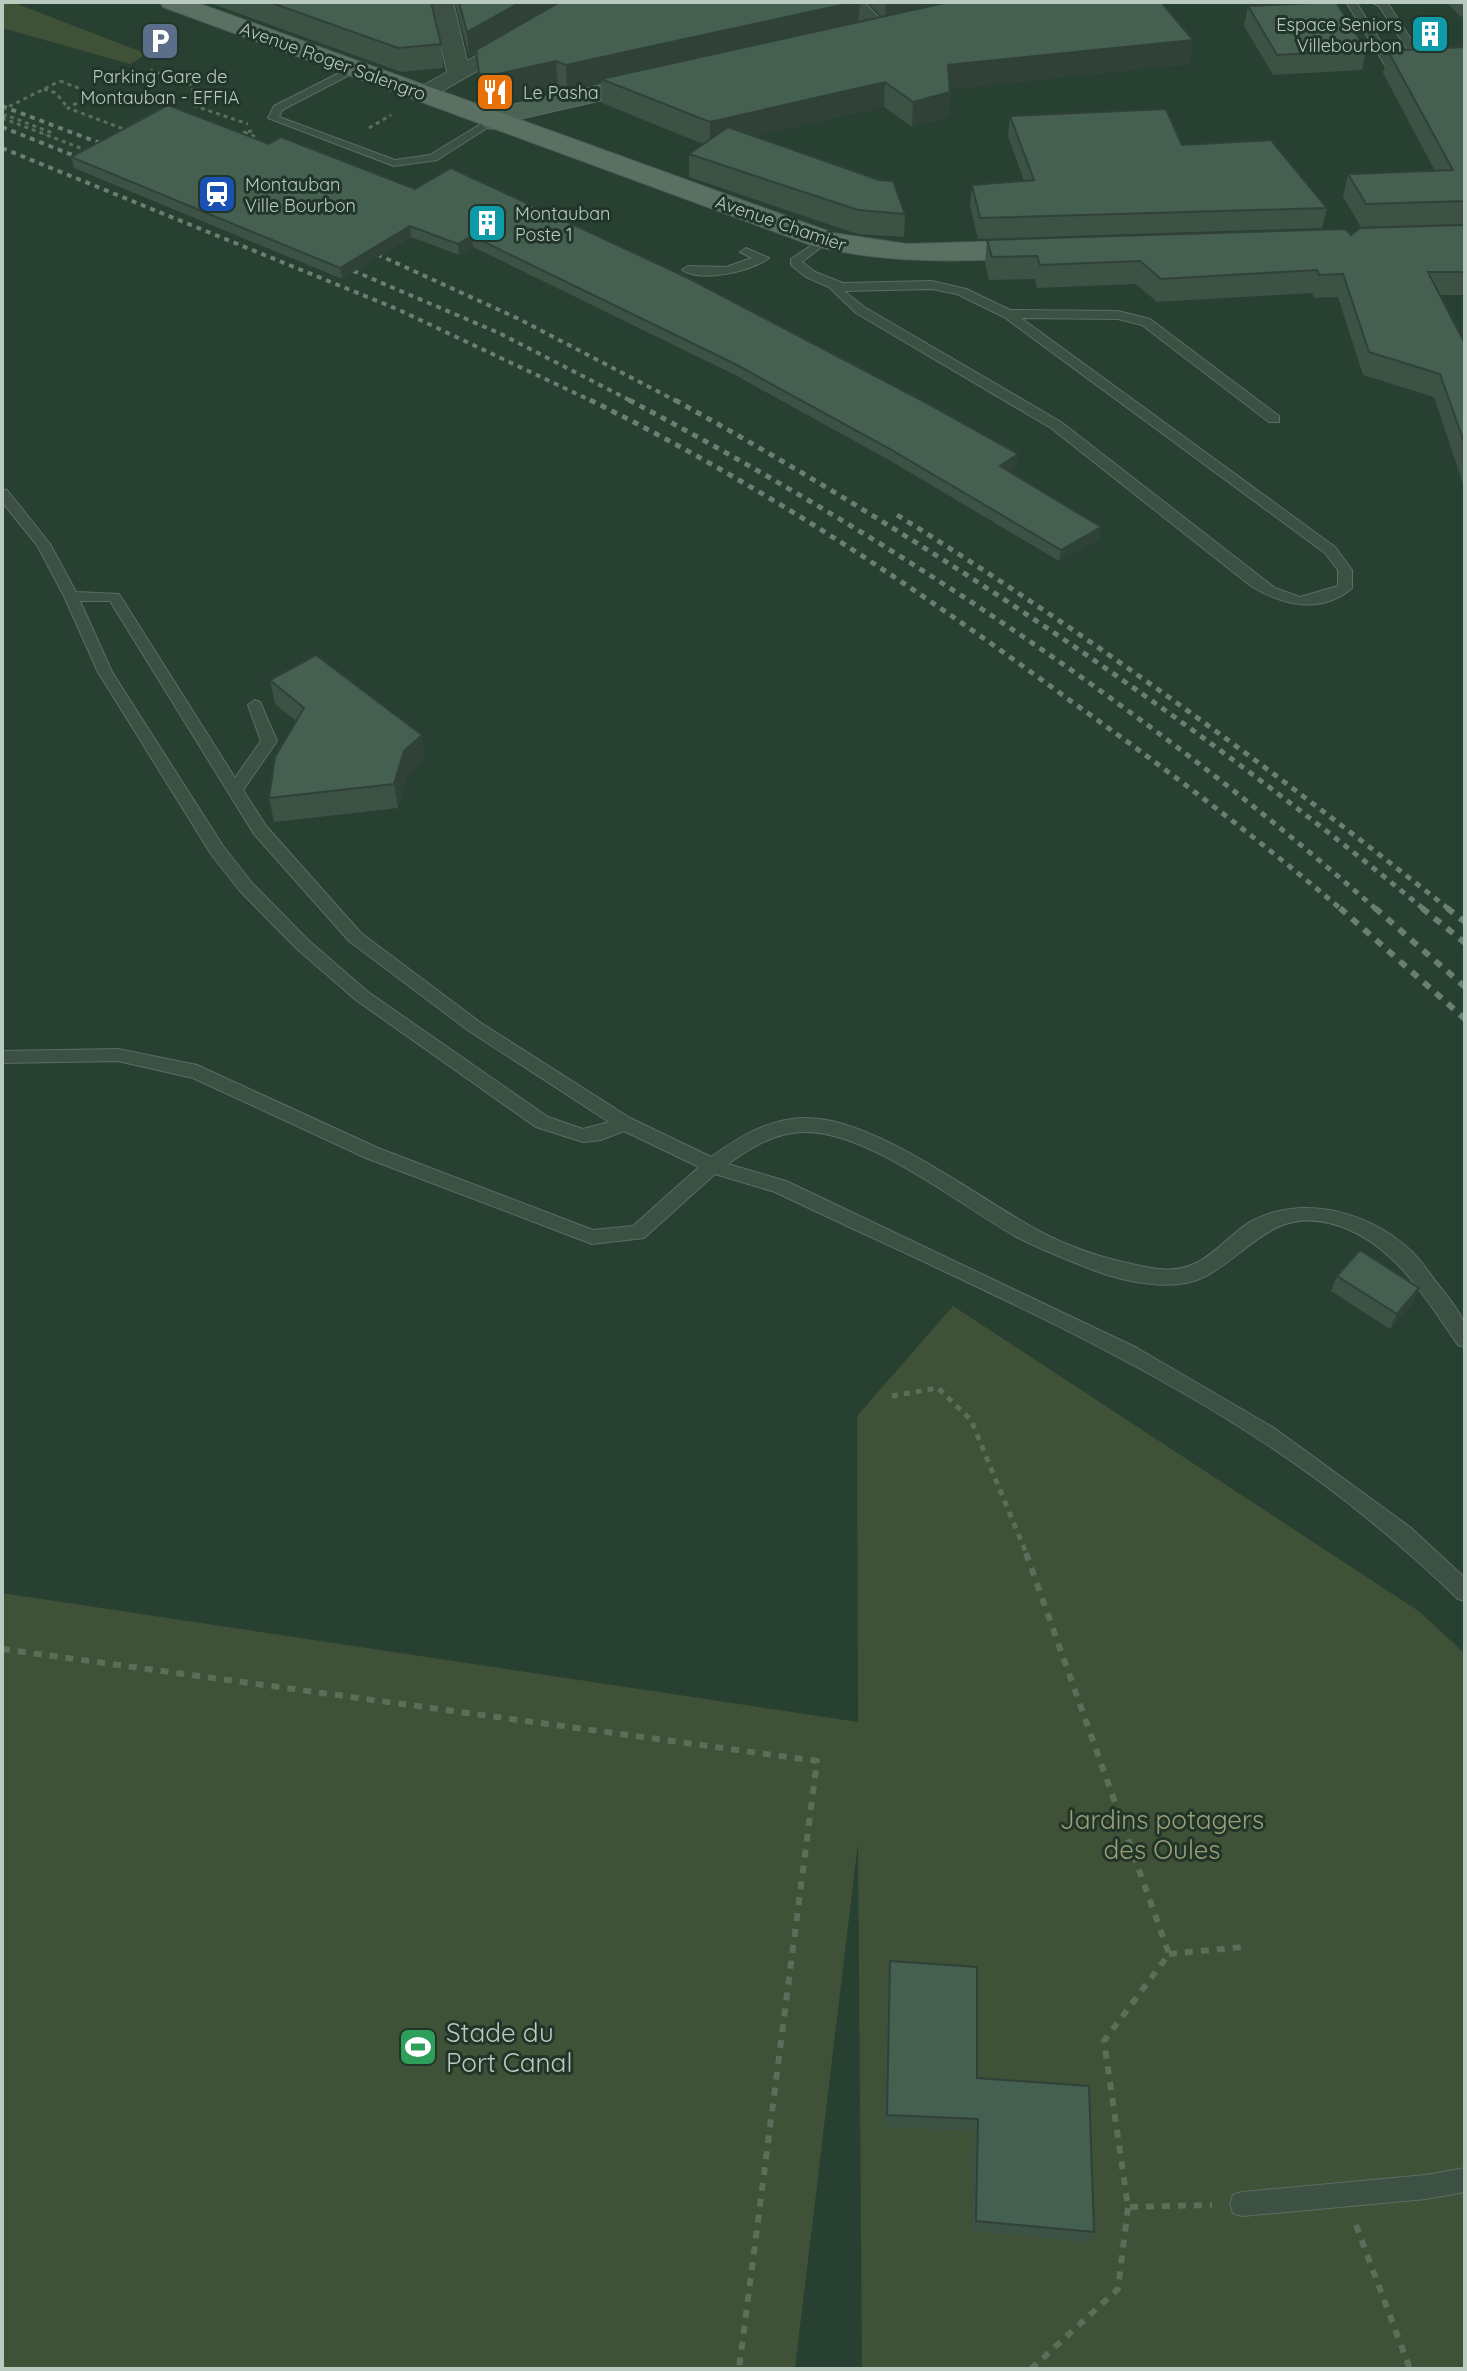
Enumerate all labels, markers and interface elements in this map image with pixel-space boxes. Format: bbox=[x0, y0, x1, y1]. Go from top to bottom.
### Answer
place label: Espace Seniors Villebourbon bbox=[1276, 13, 1402, 57]
building icon: Espace Seniors Villebourbon bbox=[1409, 13, 1451, 55]
street label: Avenue Roger Salengro bbox=[237, 17, 429, 105]
parking icon: Parking Gare de Montauban - EFFIA bbox=[139, 20, 181, 62]
place label: Parking Gare de Montauban - EFFIA bbox=[80, 65, 240, 109]
restaurant icon: Le Pasha bbox=[474, 71, 516, 113]
place label: Le Pasha bbox=[523, 81, 599, 104]
station icon: Montauban Ville Bourbon bbox=[196, 173, 238, 215]
place label: Montauban Ville Bourbon bbox=[245, 173, 356, 217]
street label: Avenue Chamier bbox=[713, 190, 849, 256]
building icon: Montauban Poste 1 bbox=[466, 202, 508, 244]
place label: Montauban Poste 1 bbox=[515, 202, 610, 246]
park label: Jardins potagers des Oules bbox=[1060, 1803, 1264, 1866]
place label: Stade du Port Canal bbox=[446, 2016, 572, 2079]
sports icon: Stade du Port Canal bbox=[397, 2026, 439, 2068]

